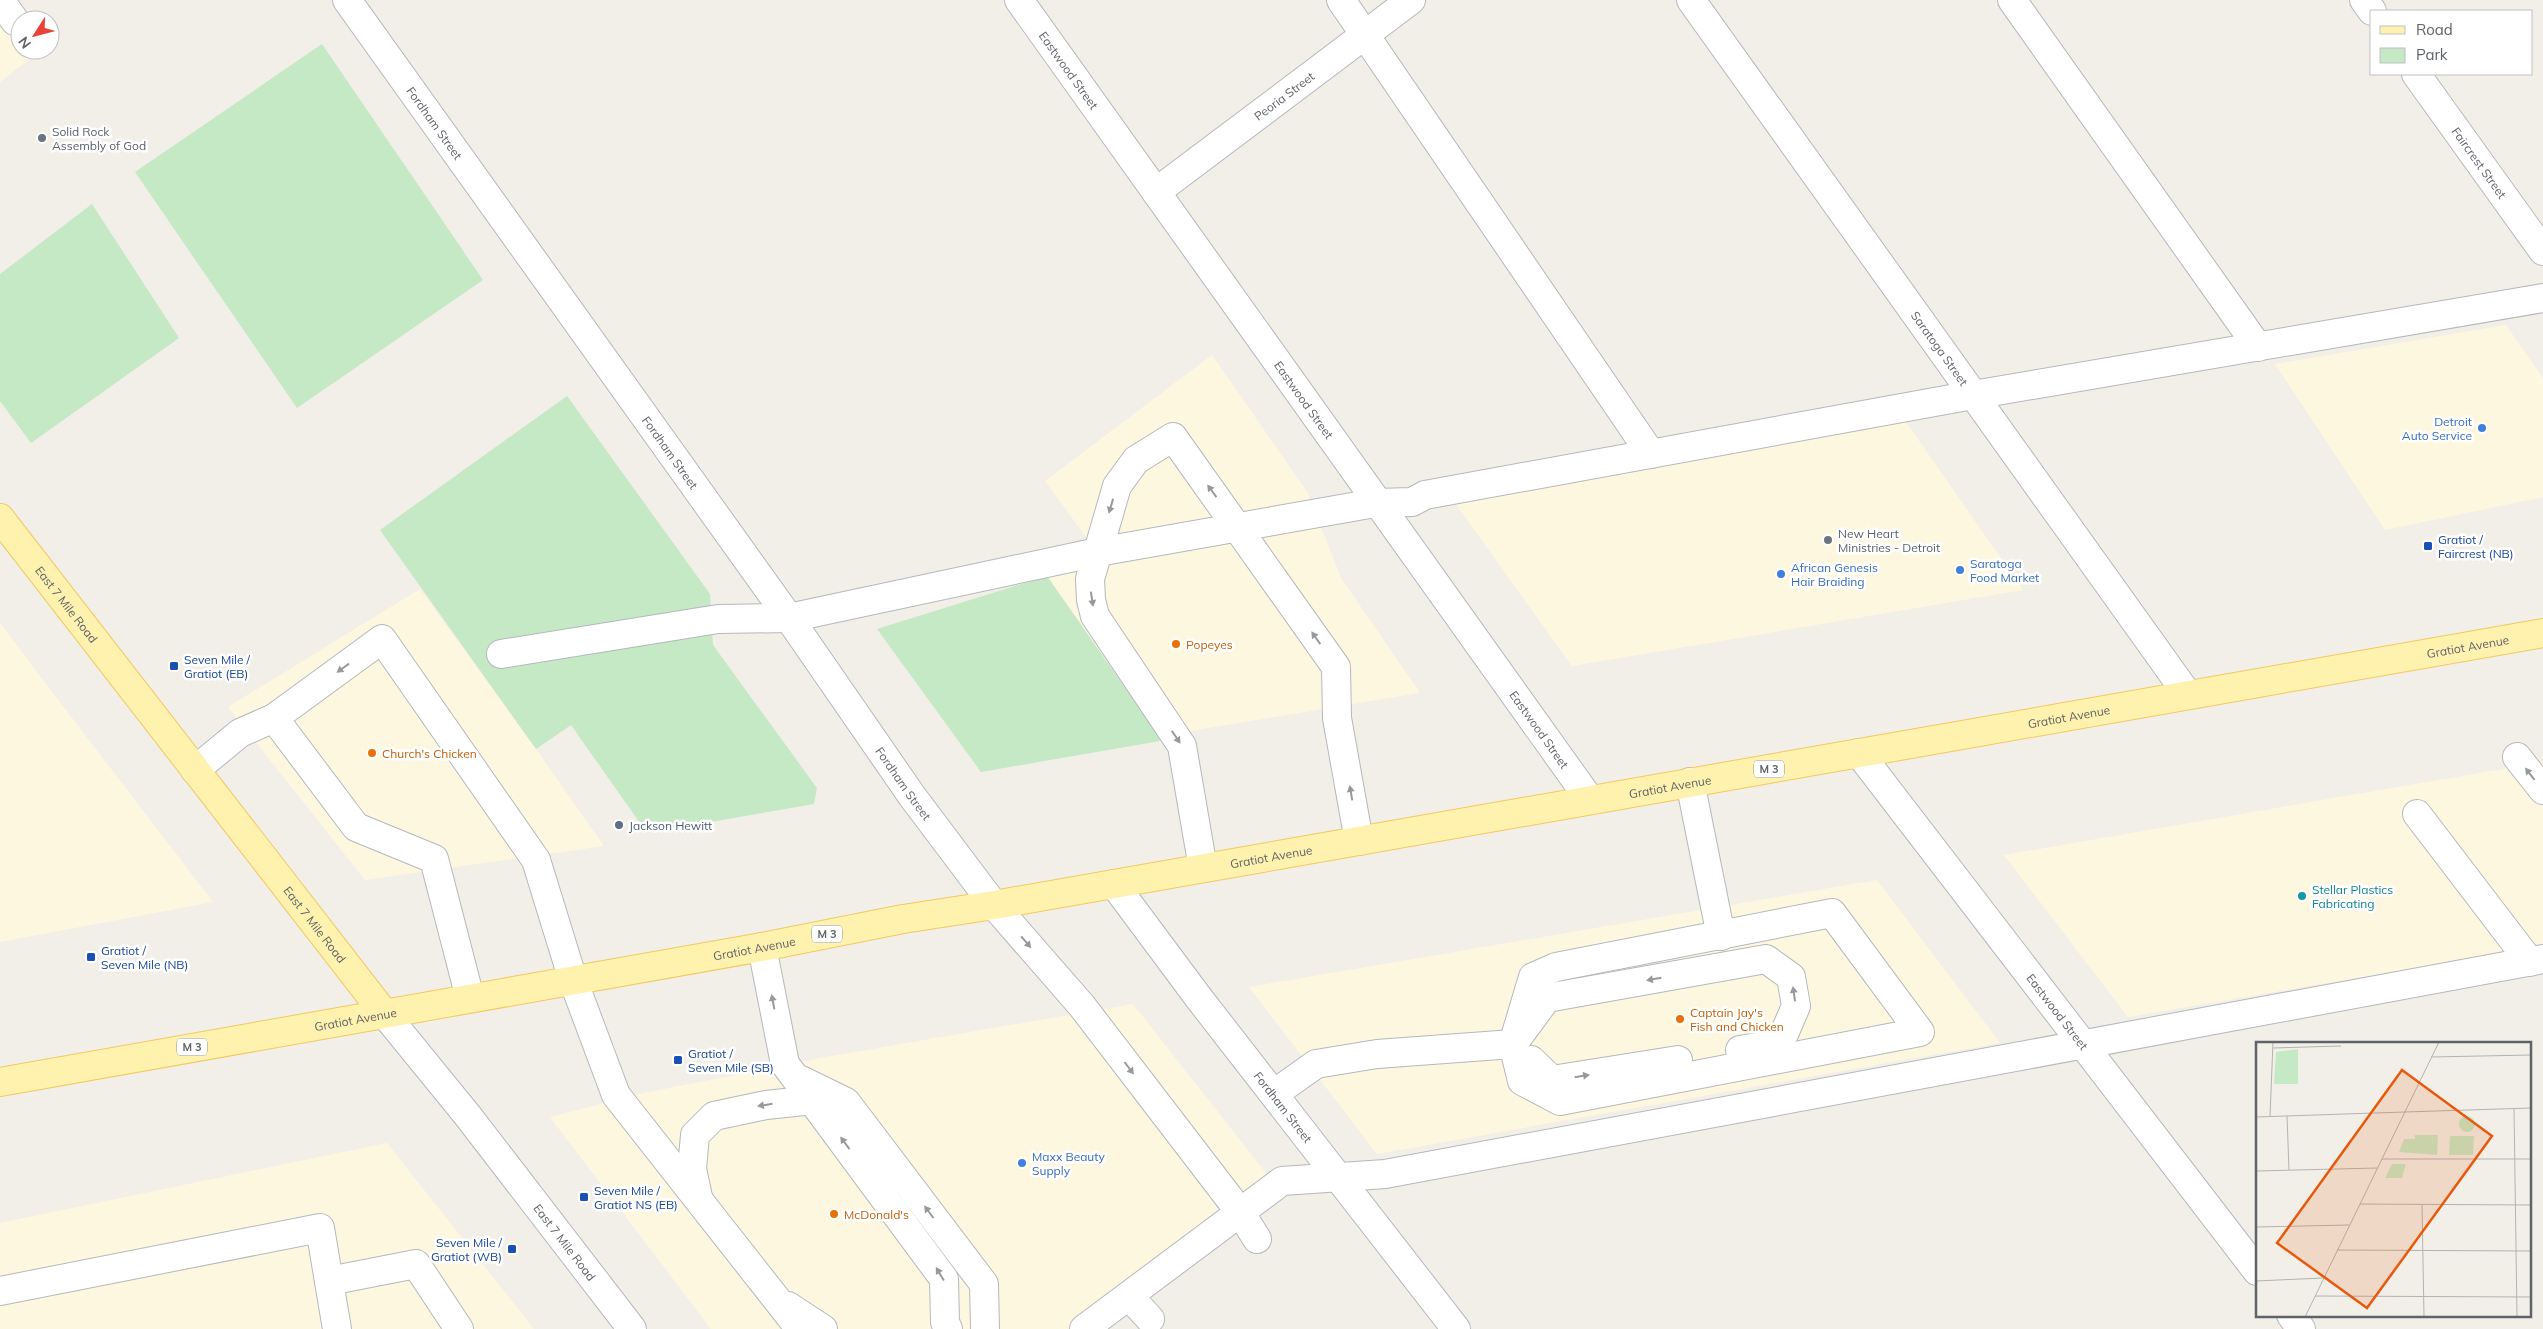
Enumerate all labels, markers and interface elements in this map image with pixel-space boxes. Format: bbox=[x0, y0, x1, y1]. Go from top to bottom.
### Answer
north arrow bbox=[10, 10, 60, 60]
legend bbox=[2370, 10, 2533, 75]
text: Road bbox=[2416, 20, 2453, 39]
street label: Eastwood Street bbox=[1036, 28, 1102, 112]
text: N bbox=[14, 33, 35, 52]
text: Park bbox=[2416, 45, 2448, 64]
street label: Peoria Street bbox=[1251, 68, 1317, 123]
street label: Fordham Street bbox=[404, 83, 466, 162]
place label: Solid Rock Assembly of God bbox=[52, 124, 146, 153]
street label: Faircrest Street bbox=[2449, 124, 2510, 201]
marker: Solid Rock Assembly of God bbox=[36, 132, 48, 144]
street label: Saratoga Street bbox=[1908, 308, 1972, 388]
street label: Eastwood Street bbox=[1271, 358, 1337, 441]
street label: Fordham Street bbox=[639, 413, 702, 492]
place label: Detroit Auto Service bbox=[2402, 414, 2472, 443]
marker: Detroit Auto Service bbox=[2476, 422, 2488, 434]
one-way arrow bbox=[1206, 485, 1217, 498]
one-way arrow bbox=[1107, 498, 1115, 513]
place label: New Heart Ministries - Detroit bbox=[1838, 526, 1940, 555]
place label: Gratiot / Faircrest (NB) bbox=[2438, 532, 2514, 561]
marker: New Heart Ministries - Detroit bbox=[1822, 534, 1834, 546]
marker: Gratiot / Faircrest (NB) bbox=[2422, 540, 2434, 552]
place label: Saratoga Food Market bbox=[1970, 556, 2039, 585]
place label: African Genesis Hair Braiding bbox=[1791, 560, 1878, 589]
street label: East 7 Mile Road bbox=[32, 563, 101, 645]
marker: Saratoga Food Market bbox=[1954, 564, 1966, 576]
marker: African Genesis Hair Braiding bbox=[1775, 568, 1787, 580]
one-way arrow bbox=[1088, 592, 1096, 608]
one-way arrow bbox=[1311, 631, 1321, 645]
street label: Gratiot Avenue bbox=[2425, 632, 2510, 661]
place label: Popeyes bbox=[1186, 637, 1233, 652]
marker: Popeyes bbox=[1170, 638, 1182, 650]
place label: Seven Mile / Gratiot (EB) bbox=[184, 652, 251, 681]
marker: Seven Mile / Gratiot (EB) bbox=[168, 660, 180, 672]
one-way arrow bbox=[336, 663, 350, 673]
street label: Eastwood Street bbox=[1507, 687, 1572, 771]
street label: Gratiot Avenue bbox=[2027, 702, 2111, 731]
one-way arrow bbox=[1171, 730, 1181, 744]
street label: Fordham Street bbox=[873, 744, 935, 823]
place label: Church's Chicken bbox=[382, 746, 477, 761]
marker: Church's Chicken bbox=[366, 747, 378, 759]
road number: M 3 bbox=[1754, 761, 1784, 778]
one-way arrow bbox=[2524, 768, 2535, 781]
street label: Gratiot Avenue bbox=[1628, 772, 1712, 801]
one-way arrow bbox=[1346, 784, 1354, 800]
place label: Jackson Hewitt bbox=[629, 818, 712, 833]
marker: Jackson Hewitt bbox=[613, 819, 625, 831]
street label: Gratiot Avenue bbox=[1229, 842, 1313, 871]
place label: Stellar Plastics Fabricating bbox=[2312, 882, 2393, 911]
street label: East 7 Mile Road bbox=[281, 883, 349, 965]
marker: Stellar Plastics Fabricating bbox=[2296, 890, 2308, 902]
road number: M 3 bbox=[812, 926, 842, 942]
street label: Gratiot Avenue bbox=[712, 933, 797, 963]
one-way arrow bbox=[1021, 936, 1032, 949]
place label: Gratiot / Seven Mile (NB) bbox=[101, 943, 188, 972]
marker: Gratiot / Seven Mile (NB) bbox=[85, 951, 97, 963]
street label: Eastwood Street bbox=[2024, 970, 2092, 1053]
one-way arrow bbox=[1645, 976, 1661, 984]
one-way arrow bbox=[1790, 986, 1798, 1002]
one-way arrow bbox=[769, 994, 777, 1010]
street label: Gratiot Avenue bbox=[313, 1004, 398, 1034]
place label: Captain Jay's Fish and Chicken bbox=[1690, 1005, 1784, 1034]
marker: Captain Jay's Fish and Chicken bbox=[1674, 1013, 1686, 1025]
road number: M 3 bbox=[177, 1038, 207, 1056]
inset map bbox=[2256, 1042, 2530, 1316]
place label: Gratiot / Seven Mile (SB) bbox=[688, 1046, 774, 1075]
marker: Gratiot / Seven Mile (SB) bbox=[672, 1054, 684, 1066]
one-way arrow bbox=[1124, 1061, 1135, 1074]
street label: Fordham Street bbox=[1251, 1068, 1316, 1145]
one-way arrow bbox=[1574, 1071, 1590, 1079]
one-way arrow bbox=[757, 1102, 773, 1110]
one-way arrow bbox=[840, 1136, 850, 1150]
place label: Maxx Beauty Supply bbox=[1032, 1149, 1106, 1178]
marker: Maxx Beauty Supply bbox=[1016, 1157, 1028, 1169]
place label: Seven Mile / Gratiot NS (EB) bbox=[594, 1183, 678, 1212]
marker: Seven Mile / Gratiot NS (EB) bbox=[578, 1191, 590, 1203]
street label: East 7 Mile Road bbox=[531, 1201, 599, 1283]
one-way arrow bbox=[924, 1205, 934, 1219]
place label: McDonald's bbox=[844, 1207, 909, 1222]
marker: McDonald's bbox=[828, 1208, 840, 1220]
place label: Seven Mile / Gratiot (WB) bbox=[431, 1235, 503, 1264]
marker: Seven Mile / Gratiot (WB) bbox=[506, 1243, 518, 1255]
one-way arrow bbox=[936, 1268, 945, 1281]

